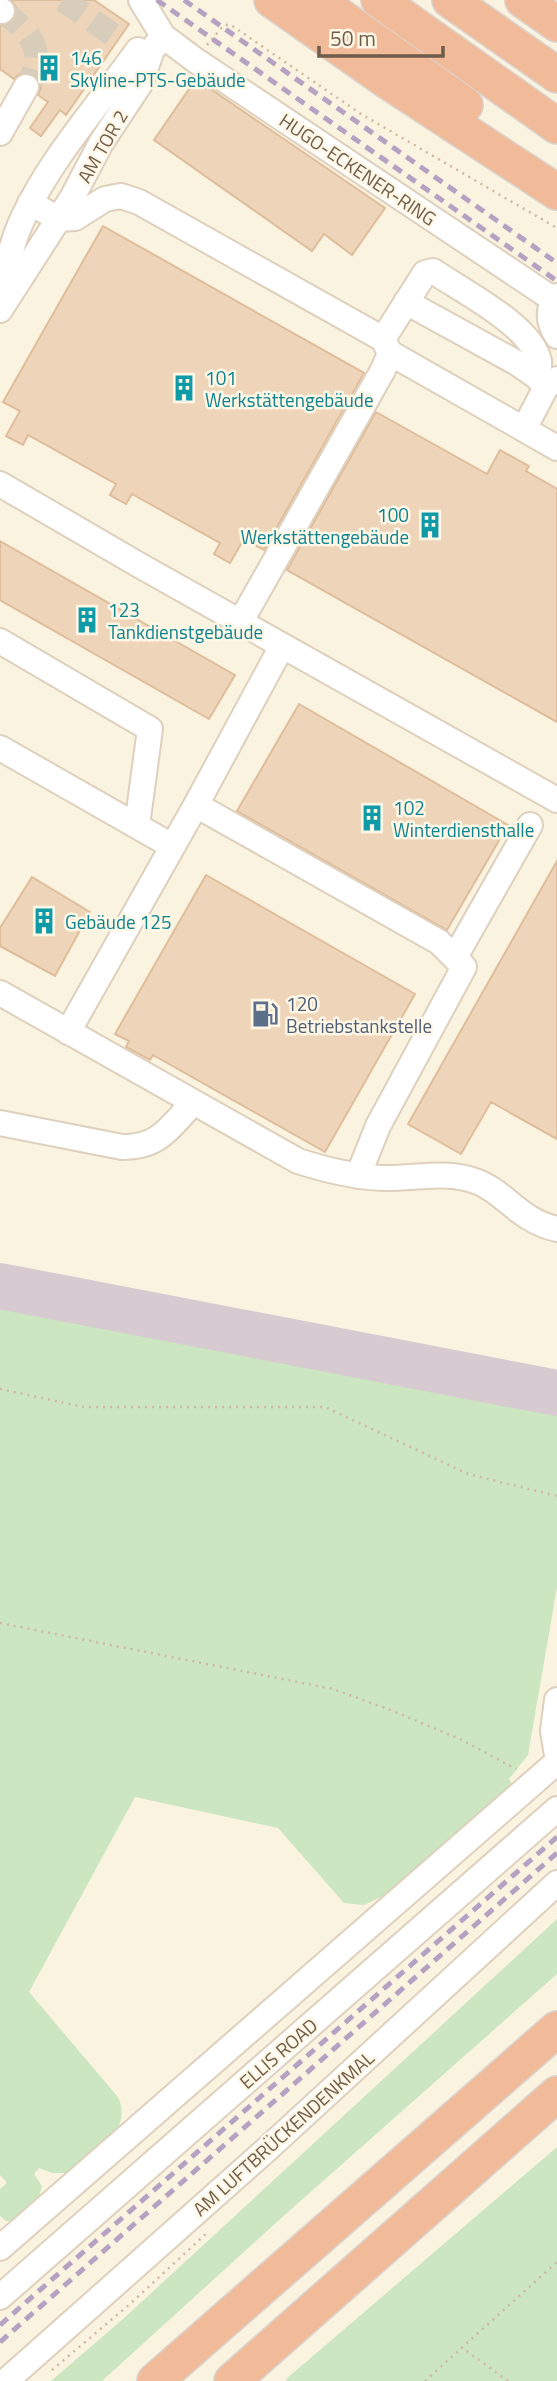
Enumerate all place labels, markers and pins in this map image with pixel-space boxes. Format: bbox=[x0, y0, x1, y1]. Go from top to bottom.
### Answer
place label: 146 Skyline-PTS-Gebäude bbox=[70, 43, 246, 94]
building icon: 146 Skyline-PTS-Gebäude bbox=[34, 53, 64, 83]
place label: 101 Werkstättengebäude bbox=[205, 363, 374, 414]
building icon: 101 Werkstättengebäude bbox=[169, 373, 199, 403]
place label: 100 Werkstättengebäude bbox=[241, 500, 409, 551]
building icon: 100 Werkstättengebäude bbox=[415, 510, 445, 540]
place label: 123 Tankdienstgebäude bbox=[108, 595, 263, 646]
building icon: 123 Tankdienstgebäude bbox=[72, 605, 102, 635]
place label: 102 Winterdiensthalle bbox=[393, 793, 534, 844]
building icon: 102 Winterdiensthalle bbox=[357, 803, 387, 833]
building icon: Gebäude 125 bbox=[29, 906, 59, 936]
place label: Gebäude 125 bbox=[65, 907, 172, 936]
place label: 120 Betriebstankstelle bbox=[286, 989, 432, 1040]
fuel station icon: 120 Betriebstankstelle bbox=[250, 999, 280, 1029]

